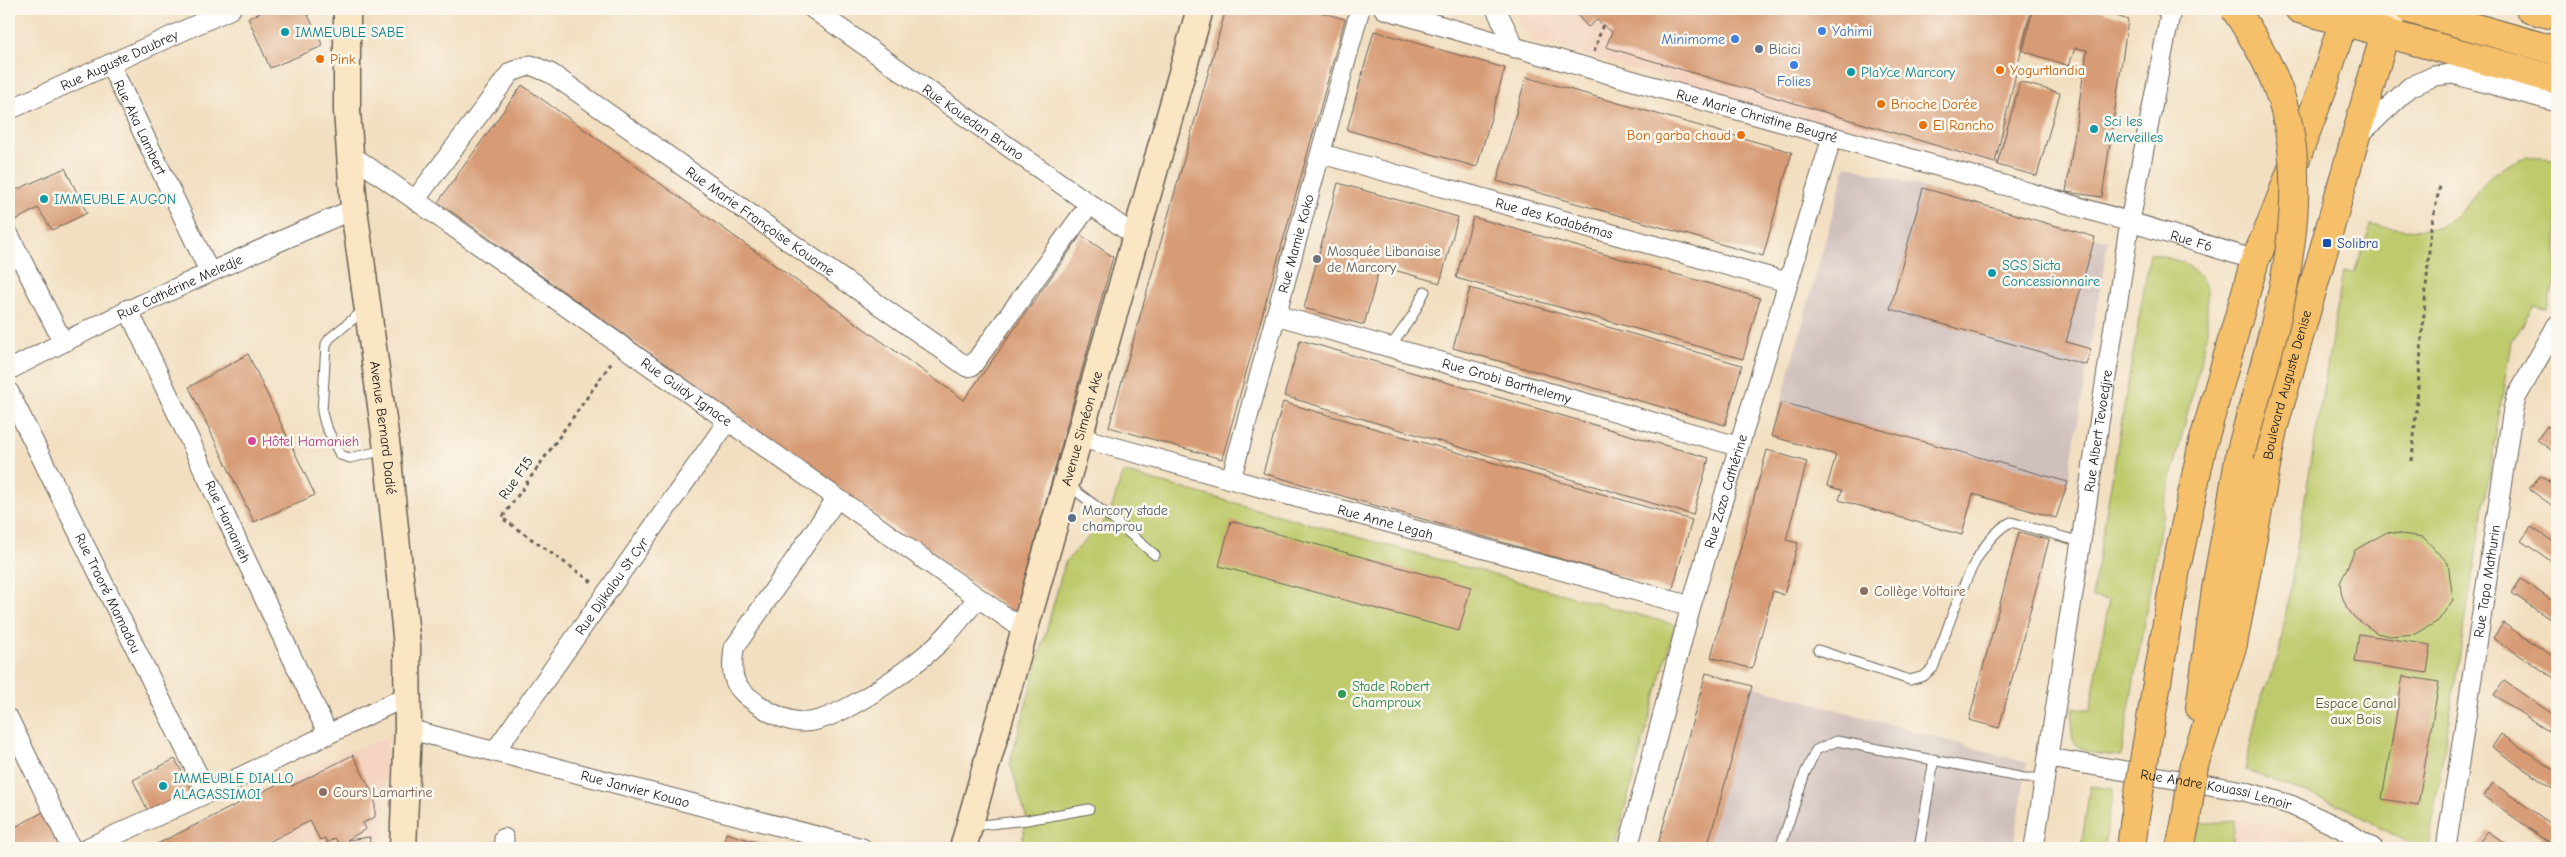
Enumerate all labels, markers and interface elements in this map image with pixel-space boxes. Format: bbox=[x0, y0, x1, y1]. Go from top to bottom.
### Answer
place label: Yahimi bbox=[1832, 23, 1872, 40]
place label: IMMEUBLE SABE bbox=[295, 24, 404, 41]
street label: Rue Auguste Daubrey bbox=[58, 25, 181, 94]
marker: Yahimi bbox=[1816, 25, 1828, 37]
marker: IMMEUBLE SABE bbox=[279, 26, 291, 38]
place label: Minimome bbox=[1662, 31, 1725, 48]
marker: Minimome bbox=[1729, 33, 1741, 45]
place label: Bicici bbox=[1769, 41, 1801, 58]
marker: Bicici bbox=[1753, 43, 1765, 55]
place label: Pink bbox=[330, 51, 356, 68]
marker: Pink bbox=[314, 53, 326, 65]
marker: Folies bbox=[1788, 59, 1800, 71]
place label: Yogurtlandia bbox=[2010, 62, 2085, 79]
place label: PlaYce Marcory bbox=[1861, 64, 1956, 81]
marker: Yogurtlandia bbox=[1994, 64, 2006, 76]
marker: PlaYce Marcory bbox=[1845, 66, 1857, 78]
place label: Folies bbox=[1777, 73, 1811, 90]
street label: Rue Aka Lambert bbox=[110, 77, 171, 178]
street label: Rue Kouedan Bruno bbox=[919, 80, 1027, 164]
street label: Rue Marie Christine Beugré bbox=[1675, 85, 1840, 146]
place label: Brioche Dorée bbox=[1891, 96, 1977, 113]
marker: Brioche Dorée bbox=[1875, 98, 1887, 110]
place label: Sci les Merveilles bbox=[2104, 113, 2163, 146]
place label: El Rancho bbox=[1933, 117, 1994, 134]
marker: El Rancho bbox=[1917, 119, 1929, 131]
marker: Sci les Merveilles bbox=[2088, 123, 2100, 135]
place label: Bon garba chaud bbox=[1627, 127, 1731, 144]
marker: Bon garba chaud bbox=[1735, 129, 1747, 141]
street label: Rue Marie Françoise Kouame bbox=[683, 163, 838, 279]
place label: IMMEUBLE AUGON bbox=[54, 191, 176, 208]
street label: Rue Mamie Koko bbox=[1274, 192, 1317, 295]
marker: IMMEUBLE AUGON bbox=[38, 193, 50, 205]
street label: Rue des Kodabémas bbox=[1494, 194, 1615, 242]
street label: Rue F6 bbox=[2168, 226, 2214, 255]
place label: Solibra bbox=[2337, 235, 2378, 252]
marker: Solibra bbox=[2321, 237, 2333, 249]
place label: Mosquée Libanaise de Marcory bbox=[1327, 243, 1441, 276]
street label: Rue Cathérine Meledje bbox=[114, 250, 245, 323]
marker: Mosquée Libanaise de Marcory bbox=[1311, 253, 1323, 265]
place label: SGS Sicta Concessionnaire bbox=[2002, 257, 2100, 290]
marker: SGS Sicta Concessionnaire bbox=[1986, 267, 1998, 279]
street label: Boulevard Auguste Denise bbox=[2259, 308, 2315, 461]
street label: Rue Guidy Ignace bbox=[638, 354, 735, 430]
street label: Rue Grobi Barthelemy bbox=[1440, 354, 1574, 407]
street label: Avenue Bernard Dadié bbox=[366, 360, 400, 495]
street label: Avenue Siméon Ake bbox=[1057, 369, 1106, 488]
street label: Rue Albert Tevoedjre bbox=[2080, 369, 2116, 493]
street label: Rue Zozo Cathérine bbox=[1700, 432, 1751, 550]
place label: Hôtel Hamanieh bbox=[262, 433, 359, 450]
marker: Hôtel Hamanieh bbox=[246, 435, 258, 447]
street label: Rue F15 bbox=[495, 453, 537, 503]
street label: Rue Hamanieh bbox=[201, 478, 255, 565]
street label: Rue Anne Legah bbox=[1336, 500, 1435, 543]
place label: Marcory stade champrou bbox=[1082, 502, 1168, 535]
marker: Marcory stade champrou bbox=[1066, 512, 1078, 524]
street label: Rue Tapa Mathurin bbox=[2470, 523, 2504, 639]
street label: Rue Traoré Mamadou bbox=[72, 530, 145, 655]
street label: Rue Djikalou St Cyr bbox=[571, 534, 652, 638]
place label: Collège Voltaire bbox=[1874, 583, 1966, 600]
marker: Collège Voltaire bbox=[1858, 585, 1870, 597]
place label: Stade Robert Champroux bbox=[1352, 678, 1430, 711]
marker: Stade Robert Champroux bbox=[1336, 688, 1348, 700]
park label: Espace Canal aux Bois bbox=[2315, 695, 2397, 728]
street label: Rue Andre Kouassi Lenoir bbox=[2139, 765, 2294, 813]
street label: Rue Janvier Kouao bbox=[579, 766, 692, 811]
place label: IMMEUBLE DIALLO ALAGASSIMOI bbox=[173, 770, 293, 803]
marker: IMMEUBLE DIALLO ALAGASSIMOI bbox=[157, 780, 169, 792]
place label: Cours Lamartine bbox=[333, 784, 433, 801]
marker: Cours Lamartine bbox=[317, 786, 329, 798]

